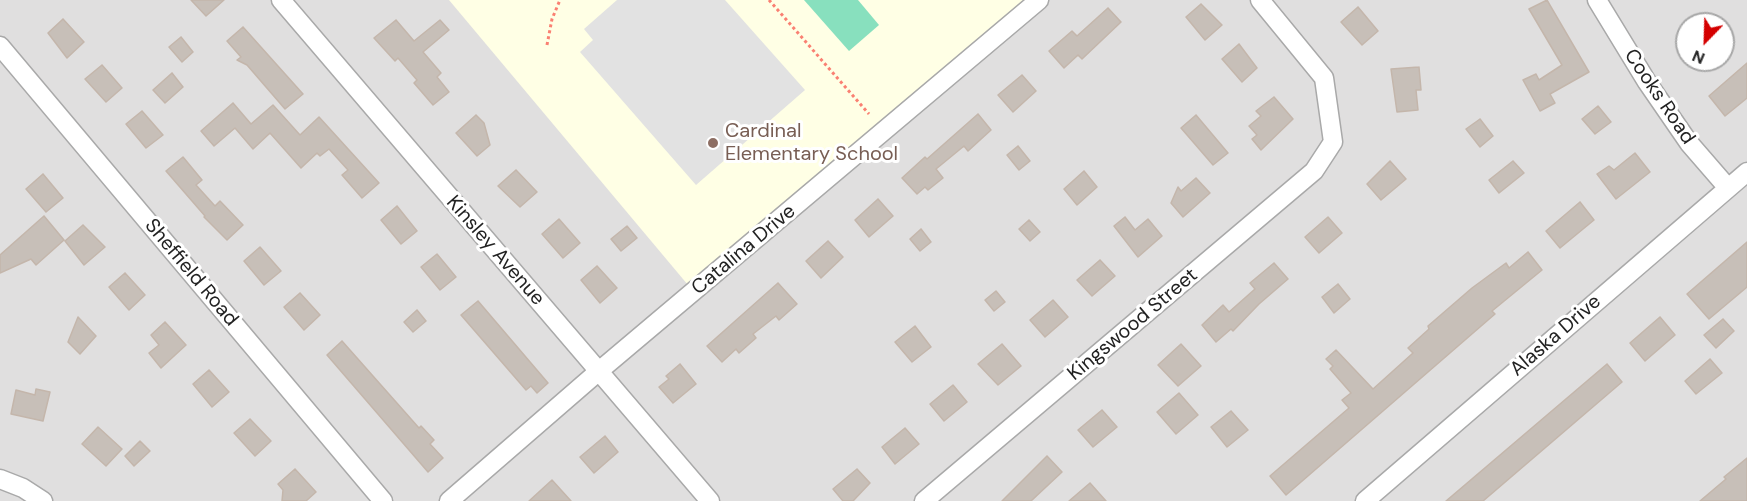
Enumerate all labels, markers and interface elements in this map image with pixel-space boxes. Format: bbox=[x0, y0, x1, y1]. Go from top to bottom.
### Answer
north arrow bbox=[1675, 12, 1735, 72]
street label: Cooks Road bbox=[1618, 45, 1700, 149]
text: N bbox=[1689, 45, 1708, 69]
place label: Cardinal Elementary School bbox=[725, 120, 898, 167]
marker: Cardinal Elementary School bbox=[706, 136, 720, 150]
street label: Kinsley Avenue bbox=[441, 191, 549, 311]
street label: Catalina Drive bbox=[687, 200, 801, 300]
street label: Sheffield Road bbox=[139, 214, 243, 332]
street label: Kingswood Street bbox=[1063, 264, 1203, 386]
street label: Alaska Drive bbox=[1506, 290, 1606, 382]

